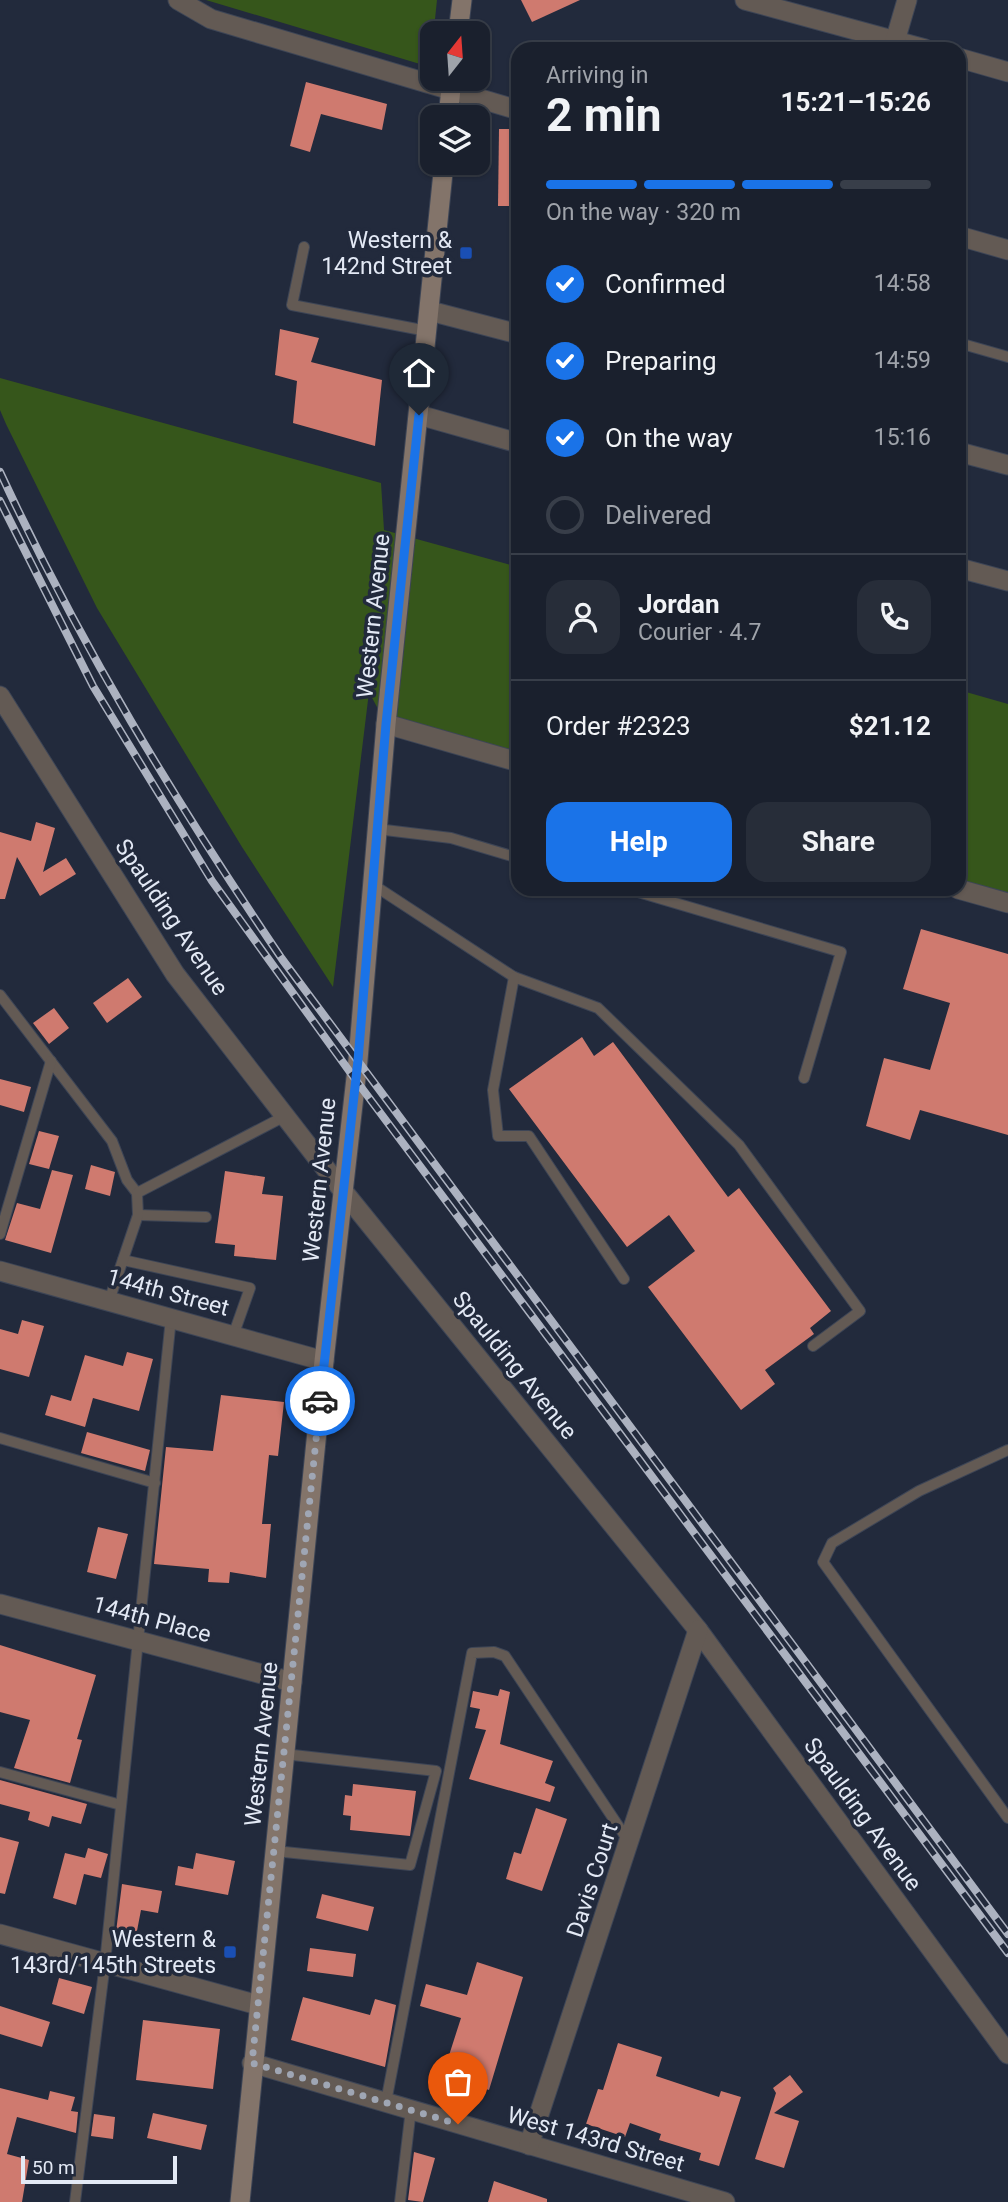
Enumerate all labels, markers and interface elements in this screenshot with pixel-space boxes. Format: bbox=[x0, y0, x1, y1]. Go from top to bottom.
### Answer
north arrow bbox=[420, 21, 490, 91]
map controls bbox=[420, 21, 490, 175]
text: Arriving in bbox=[546, 62, 649, 89]
text: 15:21–15:26 bbox=[781, 87, 931, 117]
text: 2 min bbox=[546, 88, 662, 142]
button: layers bbox=[420, 105, 490, 175]
text: On the way · 320 m bbox=[546, 199, 741, 226]
place label: Western & 142nd Street bbox=[321, 227, 453, 280]
marker: Western & 142nd Street bbox=[458, 245, 474, 261]
icon: check bbox=[546, 265, 584, 303]
text: Confirmed bbox=[605, 269, 726, 299]
text: 14:58 bbox=[874, 270, 931, 297]
icon: check bbox=[546, 342, 584, 380]
pin bbox=[389, 343, 449, 415]
text: Preparing bbox=[605, 346, 717, 376]
text: 14:59 bbox=[874, 347, 931, 374]
icon: home bbox=[400, 354, 438, 392]
icon: check bbox=[546, 419, 584, 457]
text: On the way bbox=[605, 423, 733, 453]
text: 15:16 bbox=[874, 424, 931, 451]
text: Delivered bbox=[605, 500, 712, 530]
street label: Western Avenue bbox=[351, 532, 396, 700]
button: person bbox=[546, 580, 620, 654]
button: phone bbox=[857, 580, 931, 654]
text: Jordan bbox=[638, 589, 720, 619]
text: Courier · 4.7 bbox=[638, 619, 761, 646]
text: Order #2323 bbox=[546, 711, 691, 741]
text: $21.12 bbox=[849, 711, 931, 741]
button: Help bbox=[546, 802, 732, 882]
button: Share bbox=[746, 802, 931, 882]
street label: Spaulding Avenue bbox=[109, 834, 234, 1000]
street label: Western Avenue bbox=[297, 1096, 342, 1264]
street label: 144th Street bbox=[104, 1263, 232, 1322]
street label: Spaulding Avenue bbox=[447, 1286, 583, 1445]
courier bbox=[285, 1366, 355, 1436]
icon: car bbox=[301, 1382, 339, 1420]
street label: 144th Place bbox=[90, 1591, 214, 1648]
street label: Western Avenue bbox=[239, 1660, 284, 1828]
street label: Spaulding Avenue bbox=[798, 1733, 927, 1896]
street label: Davis Court bbox=[561, 1820, 624, 1941]
place label: Western & 143rd/145th Streets bbox=[10, 1926, 217, 1979]
marker: Western & 143rd/145th Streets bbox=[222, 1944, 238, 1960]
pin bbox=[428, 2052, 488, 2124]
icon: bag bbox=[439, 2063, 477, 2101]
street label: West 143rd Street bbox=[504, 2101, 688, 2178]
scale bar bbox=[21, 2153, 177, 2185]
text: 50 m bbox=[32, 2156, 75, 2179]

